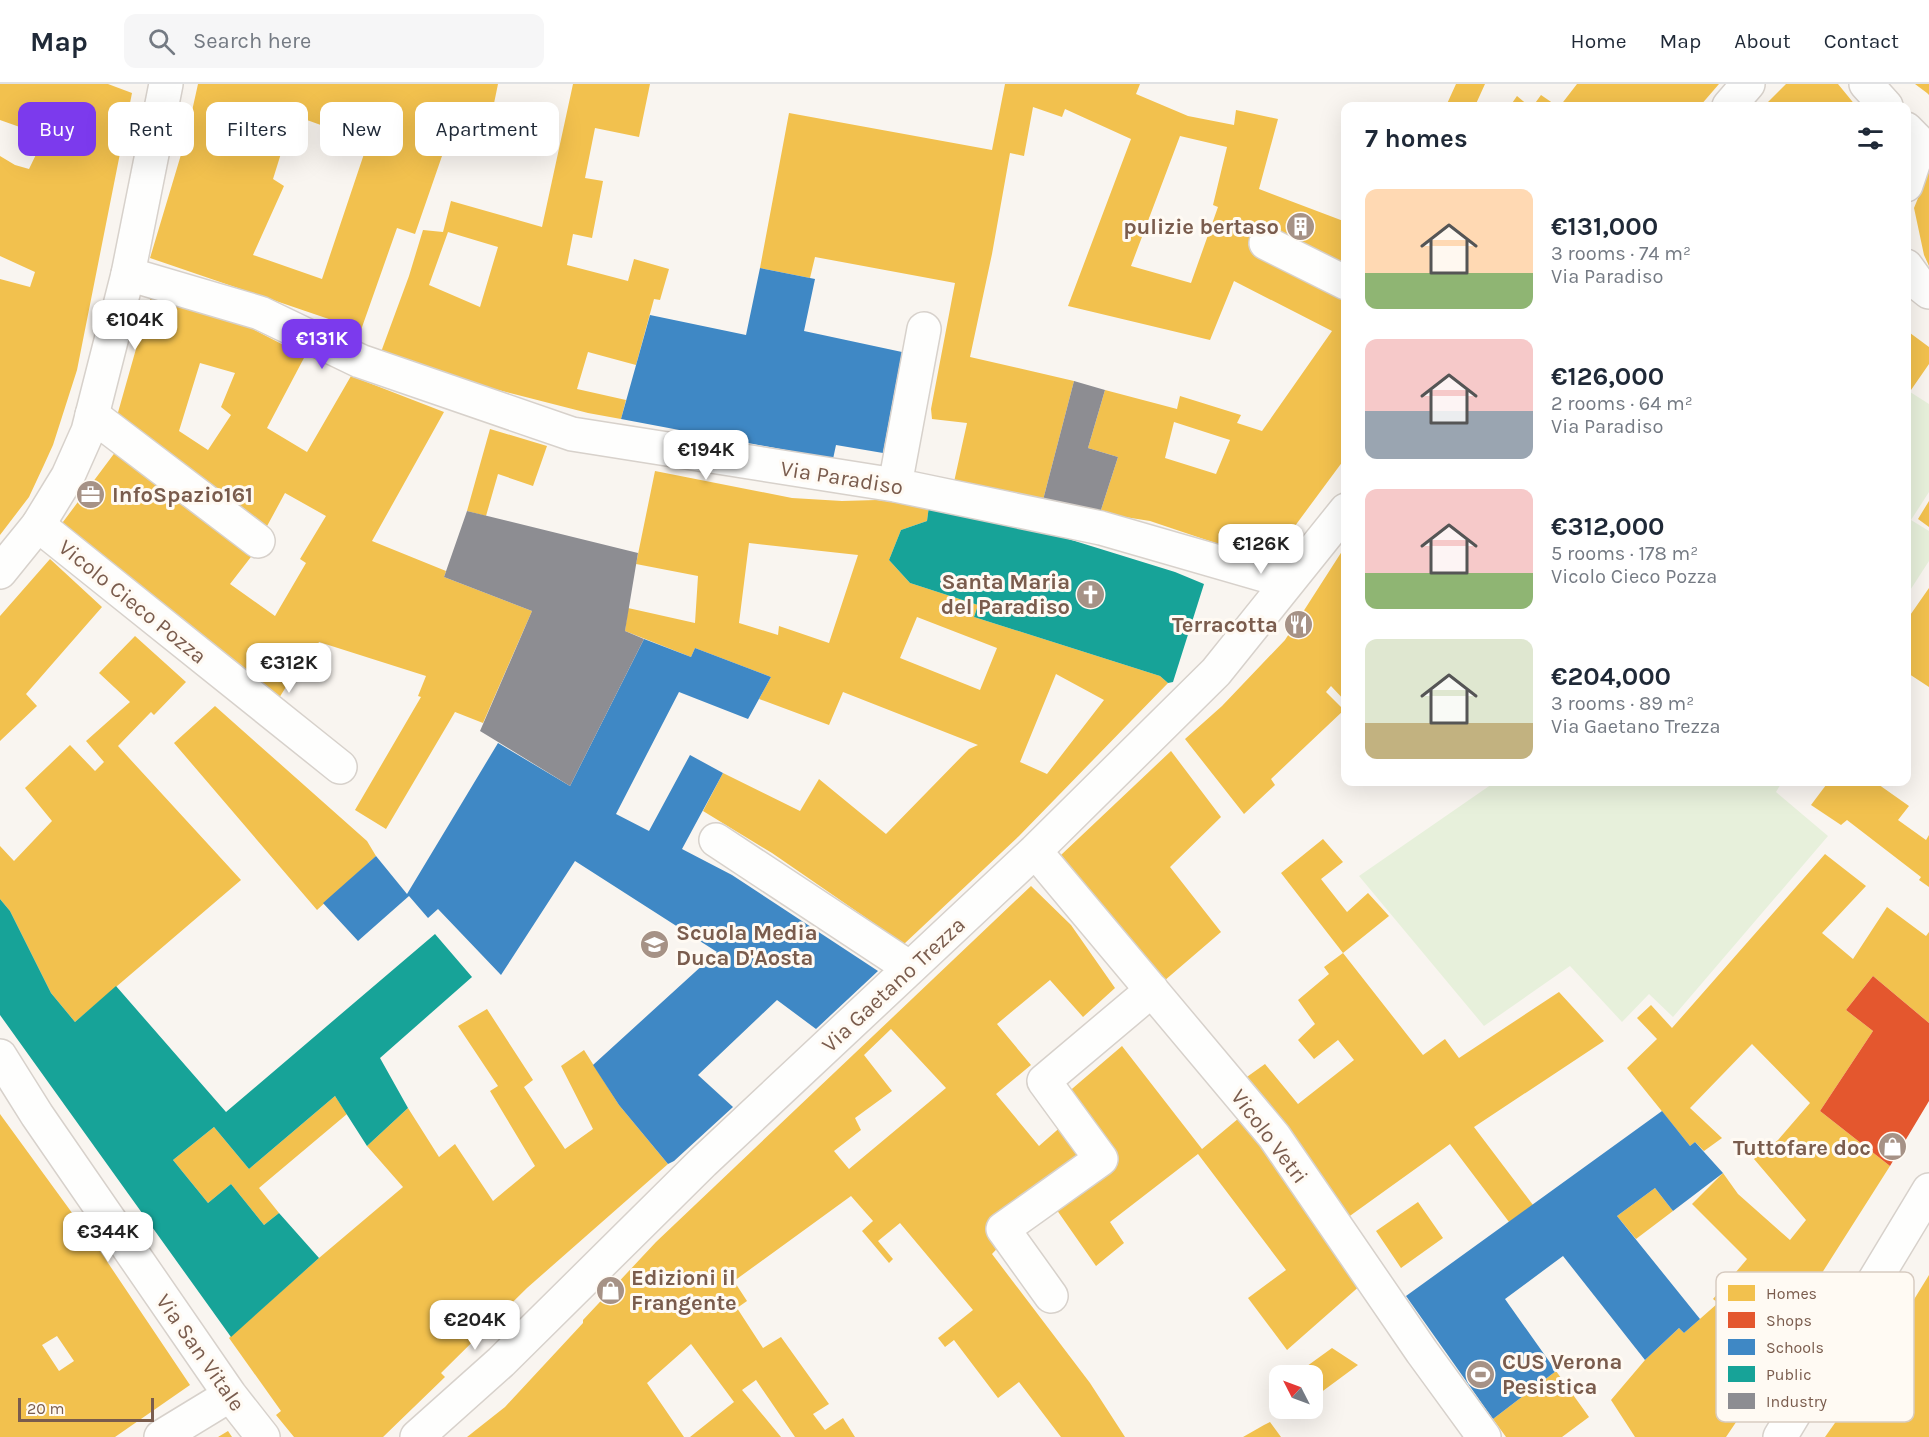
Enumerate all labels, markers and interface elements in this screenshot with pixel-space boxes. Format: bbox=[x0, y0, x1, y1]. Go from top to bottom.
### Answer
search box bbox=[124, 14, 544, 68]
text: Map bbox=[30, 25, 88, 58]
icon: search bbox=[145, 25, 178, 58]
text: Search here bbox=[193, 28, 311, 54]
text: Home bbox=[1571, 29, 1627, 53]
text: Map bbox=[1660, 29, 1701, 53]
text: About bbox=[1734, 29, 1791, 53]
text: Contact bbox=[1824, 29, 1899, 53]
chip: Buy bbox=[18, 102, 96, 156]
chip: Rent bbox=[108, 102, 194, 156]
chip: Filters bbox=[206, 102, 308, 156]
chip: New bbox=[320, 102, 403, 156]
chip: Apartment bbox=[415, 102, 559, 156]
icon: filters bbox=[1854, 122, 1887, 155]
text: 7 homes bbox=[1365, 123, 1468, 154]
building icon: pulizie bertaso bbox=[1284, 210, 1316, 242]
text: €131,000 bbox=[1551, 211, 1658, 242]
icon: home bbox=[1413, 213, 1485, 285]
place label: pulizie bertaso bbox=[1123, 214, 1279, 240]
text: 3 rooms · 74 m² bbox=[1551, 242, 1691, 265]
text: Via Paradiso bbox=[1551, 265, 1664, 288]
pin: €104K bbox=[93, 300, 177, 351]
text: €104K bbox=[106, 308, 164, 331]
pin: €131K bbox=[280, 319, 364, 370]
text: €131K bbox=[296, 327, 348, 350]
text: €126,000 bbox=[1551, 361, 1664, 392]
icon: home bbox=[1413, 363, 1485, 435]
text: 2 rooms · 64 m² bbox=[1551, 392, 1693, 415]
text: Via Paradiso bbox=[1551, 415, 1664, 438]
pin: €194K bbox=[664, 430, 748, 481]
text: €194K bbox=[678, 438, 734, 461]
street label: Via Paradiso bbox=[779, 455, 905, 501]
office icon: InfoSpazio161 bbox=[75, 478, 107, 510]
place label: InfoSpazio161 bbox=[112, 482, 253, 508]
text: €312,000 bbox=[1551, 511, 1665, 542]
icon: home bbox=[1413, 513, 1485, 585]
pin: €126K bbox=[1219, 524, 1303, 575]
text: €126K bbox=[1232, 532, 1290, 555]
street label: Vicolo Cieco Pozza bbox=[53, 534, 212, 669]
text: 5 rooms · 178 m² bbox=[1551, 542, 1698, 565]
text: Vicolo Cieco Pozza bbox=[1551, 565, 1717, 588]
place label: Santa Maria del Paradiso bbox=[941, 569, 1070, 620]
church icon: Santa Maria del Paradiso bbox=[1075, 578, 1107, 610]
restaurant icon: Terracotta bbox=[1283, 608, 1315, 640]
place label: Terracotta bbox=[1172, 612, 1278, 638]
pin: €312K bbox=[247, 643, 331, 694]
text: €312K bbox=[260, 651, 318, 674]
text: €204,000 bbox=[1551, 661, 1671, 692]
icon: home bbox=[1413, 663, 1485, 735]
text: 3 rooms · 89 m² bbox=[1551, 692, 1694, 715]
text: Via Gaetano Trezza bbox=[1551, 715, 1720, 738]
street label: Via Gaetano Trezza bbox=[817, 912, 971, 1058]
place label: Scuola Media Duca D'Aosta bbox=[676, 920, 818, 971]
school or university icon: Scuola Media Duca D'Aosta bbox=[639, 929, 671, 961]
street label: Vicolo Vetri bbox=[1225, 1084, 1313, 1189]
shop icon: Tuttofare doc bbox=[1876, 1131, 1908, 1163]
place label: Tuttofare doc bbox=[1733, 1135, 1871, 1161]
pin: €344K bbox=[66, 1212, 150, 1263]
text: €344K bbox=[77, 1220, 139, 1243]
place label: Edizioni il Frangente bbox=[631, 1265, 737, 1316]
legend bbox=[1716, 1272, 1914, 1422]
shop icon: Edizioni il Frangente bbox=[594, 1274, 626, 1306]
text: Homes bbox=[1766, 1284, 1817, 1303]
street label: Via San Vitale bbox=[150, 1289, 250, 1416]
pin: €204K bbox=[433, 1300, 517, 1351]
text: €204K bbox=[444, 1308, 506, 1331]
text: Shops bbox=[1766, 1311, 1812, 1330]
text: Schools bbox=[1766, 1338, 1824, 1357]
place label: CUS Verona Pesistica bbox=[1502, 1349, 1622, 1400]
sports icon: CUS Verona Pesistica bbox=[1465, 1358, 1497, 1390]
north arrow bbox=[1269, 1365, 1323, 1419]
map controls bbox=[1269, 1365, 1323, 1419]
text: Public bbox=[1766, 1365, 1812, 1384]
text: Industry bbox=[1766, 1392, 1828, 1411]
scale bar bbox=[18, 1395, 154, 1422]
text: 20 m bbox=[27, 1399, 65, 1418]

